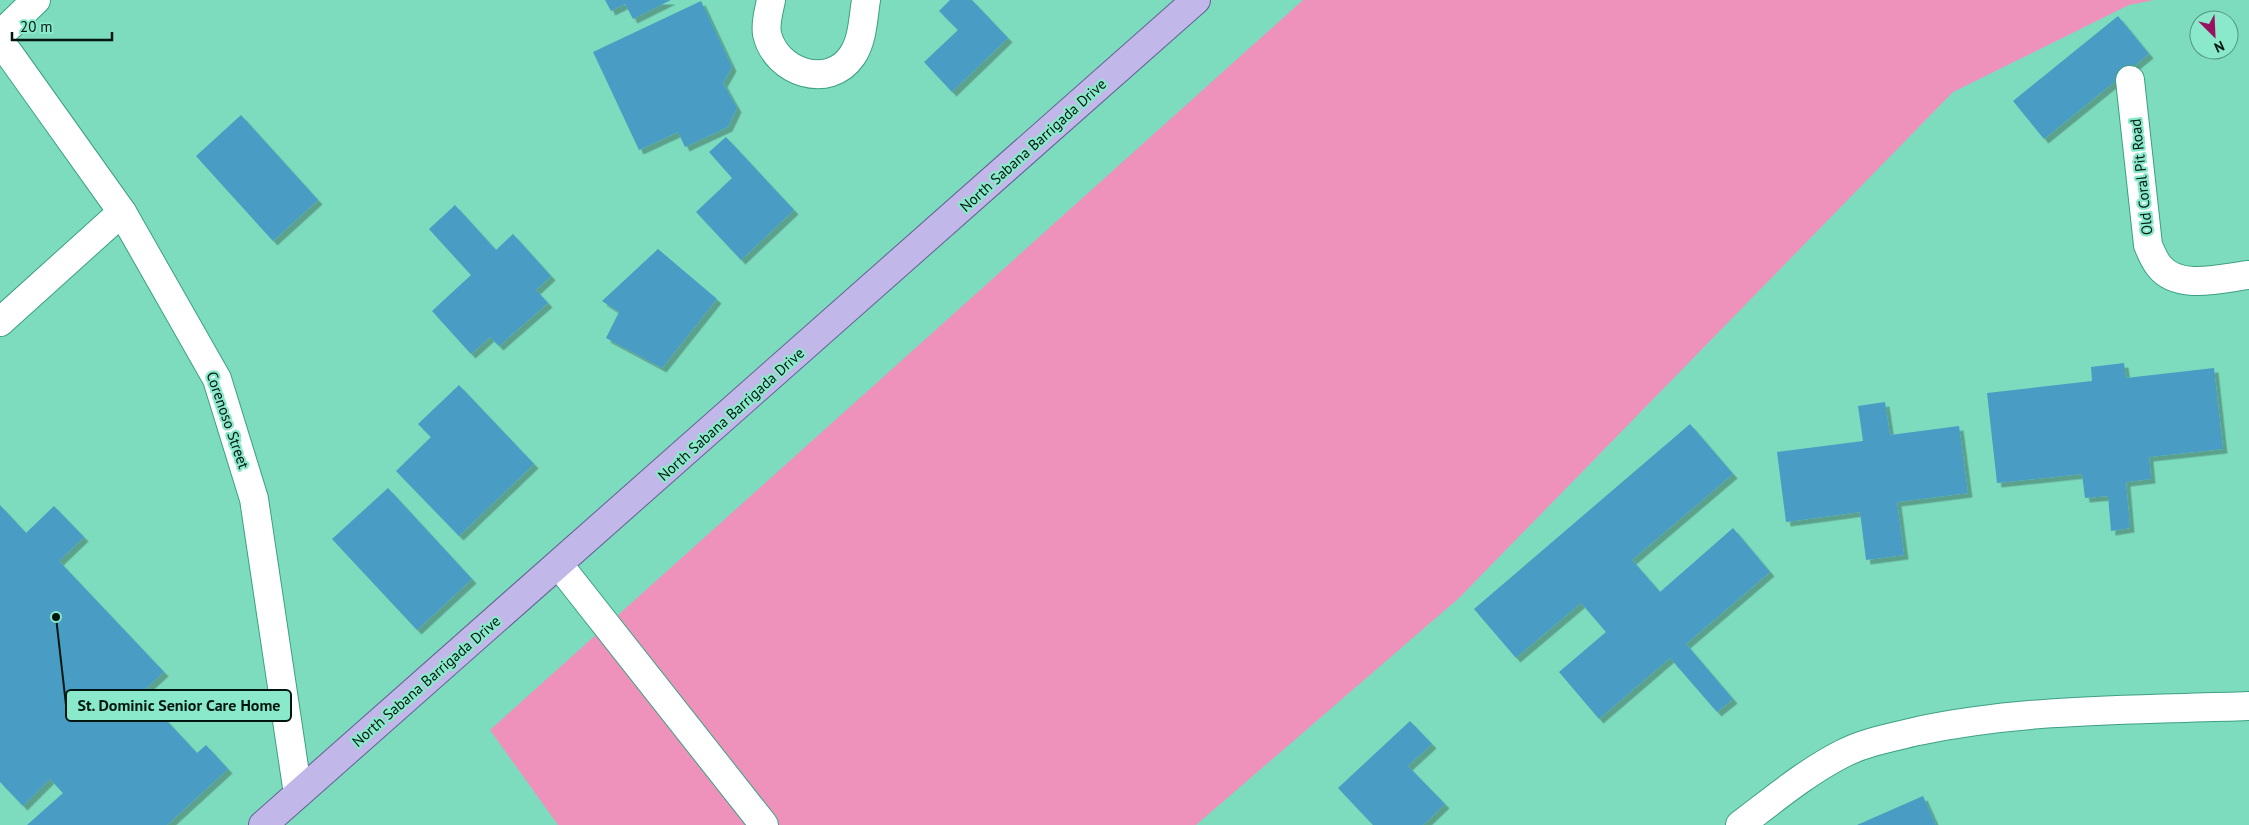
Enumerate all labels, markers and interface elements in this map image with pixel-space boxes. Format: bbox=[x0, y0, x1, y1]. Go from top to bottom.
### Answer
scale bar bbox=[12, 10, 112, 42]
north arrow bbox=[2189, 10, 2239, 60]
text: 20 m bbox=[20, 17, 53, 36]
text: N bbox=[2211, 37, 2227, 57]
street label: North Sabana Barrigada Drive bbox=[956, 74, 1110, 216]
street label: Old Coral Pit Road bbox=[2125, 118, 2157, 236]
street label: North Sabana Barrigada Drive bbox=[654, 343, 808, 485]
street label: Corenoso Street bbox=[202, 369, 254, 471]
street label: North Sabana Barrigada Drive bbox=[348, 611, 504, 751]
callout: St. Dominic Senior Care Home bbox=[66, 690, 291, 721]
text: St. Dominic Senior Care Home bbox=[78, 695, 280, 715]

